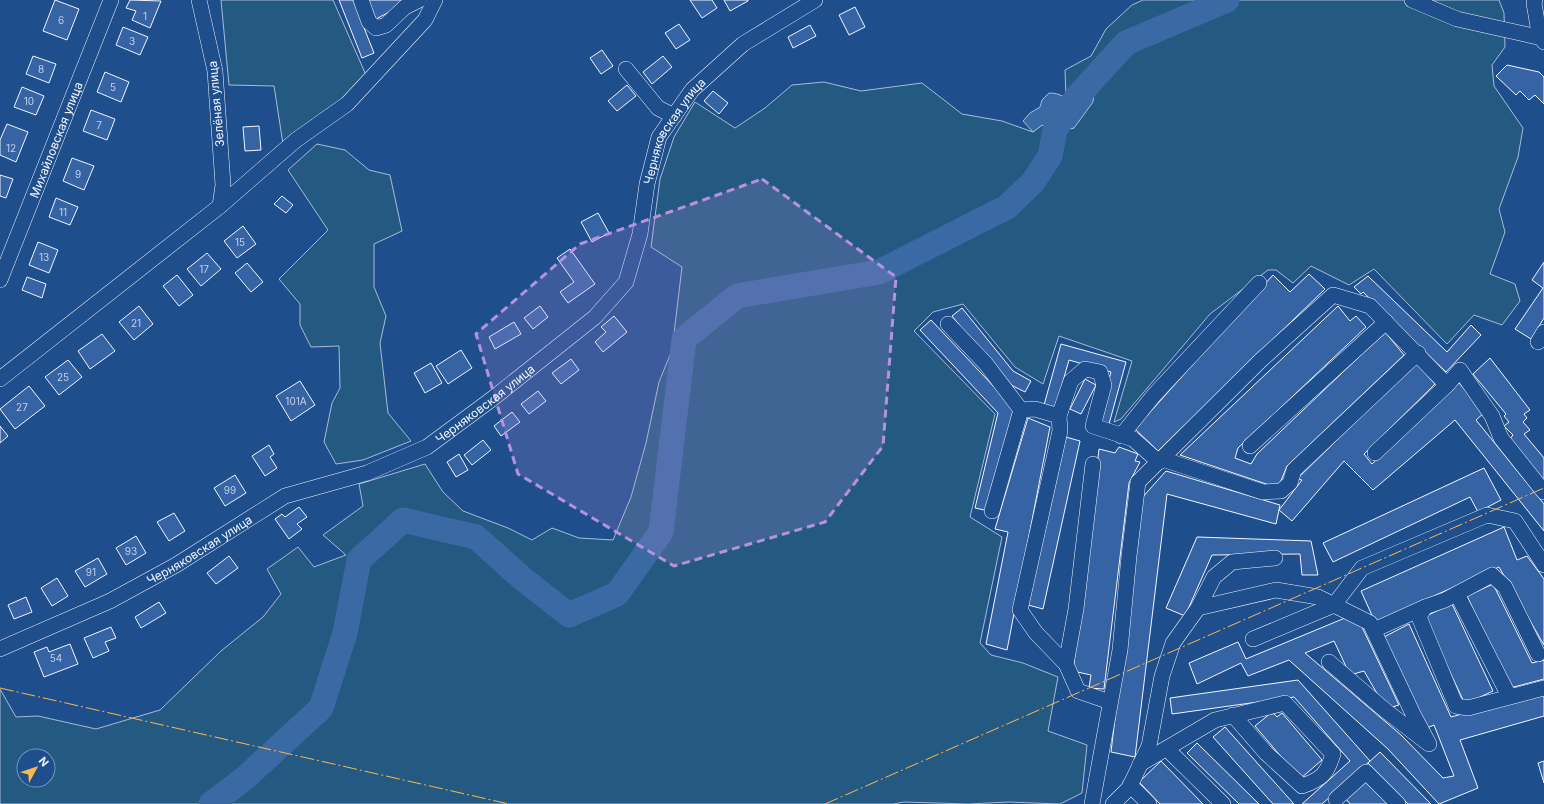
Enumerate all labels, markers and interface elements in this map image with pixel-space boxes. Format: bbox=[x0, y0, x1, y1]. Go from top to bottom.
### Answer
house number: 1 bbox=[143, 10, 147, 22]
house number: 6 bbox=[58, 14, 64, 26]
house number: 3 bbox=[129, 35, 135, 47]
street label: Зелёная улица bbox=[205, 60, 227, 148]
house number: 8 bbox=[38, 63, 44, 75]
street label: Черняковская улица bbox=[640, 74, 708, 186]
street label: Михайловская улица bbox=[26, 79, 85, 200]
house number: 5 bbox=[110, 81, 116, 93]
house number: 10 bbox=[24, 95, 34, 107]
house number: 7 bbox=[96, 119, 102, 131]
house number: 12 bbox=[6, 142, 16, 154]
house number: 9 bbox=[75, 168, 81, 180]
house number: 11 bbox=[59, 206, 67, 218]
house number: 15 bbox=[235, 236, 245, 248]
house number: 13 bbox=[39, 251, 49, 263]
house number: 17 bbox=[199, 263, 209, 275]
house number: 21 bbox=[131, 317, 141, 329]
street label: Черняковская улица bbox=[432, 361, 537, 446]
house number: 25 bbox=[57, 371, 69, 383]
house number: 101А bbox=[285, 395, 307, 407]
house number: 27 bbox=[16, 401, 28, 413]
house number: 99 bbox=[224, 484, 236, 496]
street label: Черняковская улица bbox=[144, 511, 255, 587]
house number: 93 bbox=[125, 545, 137, 557]
house number: 91 bbox=[86, 566, 96, 578]
house number: 54 bbox=[50, 652, 62, 664]
north arrow bbox=[16, 748, 56, 788]
text: N bbox=[36, 754, 52, 769]

